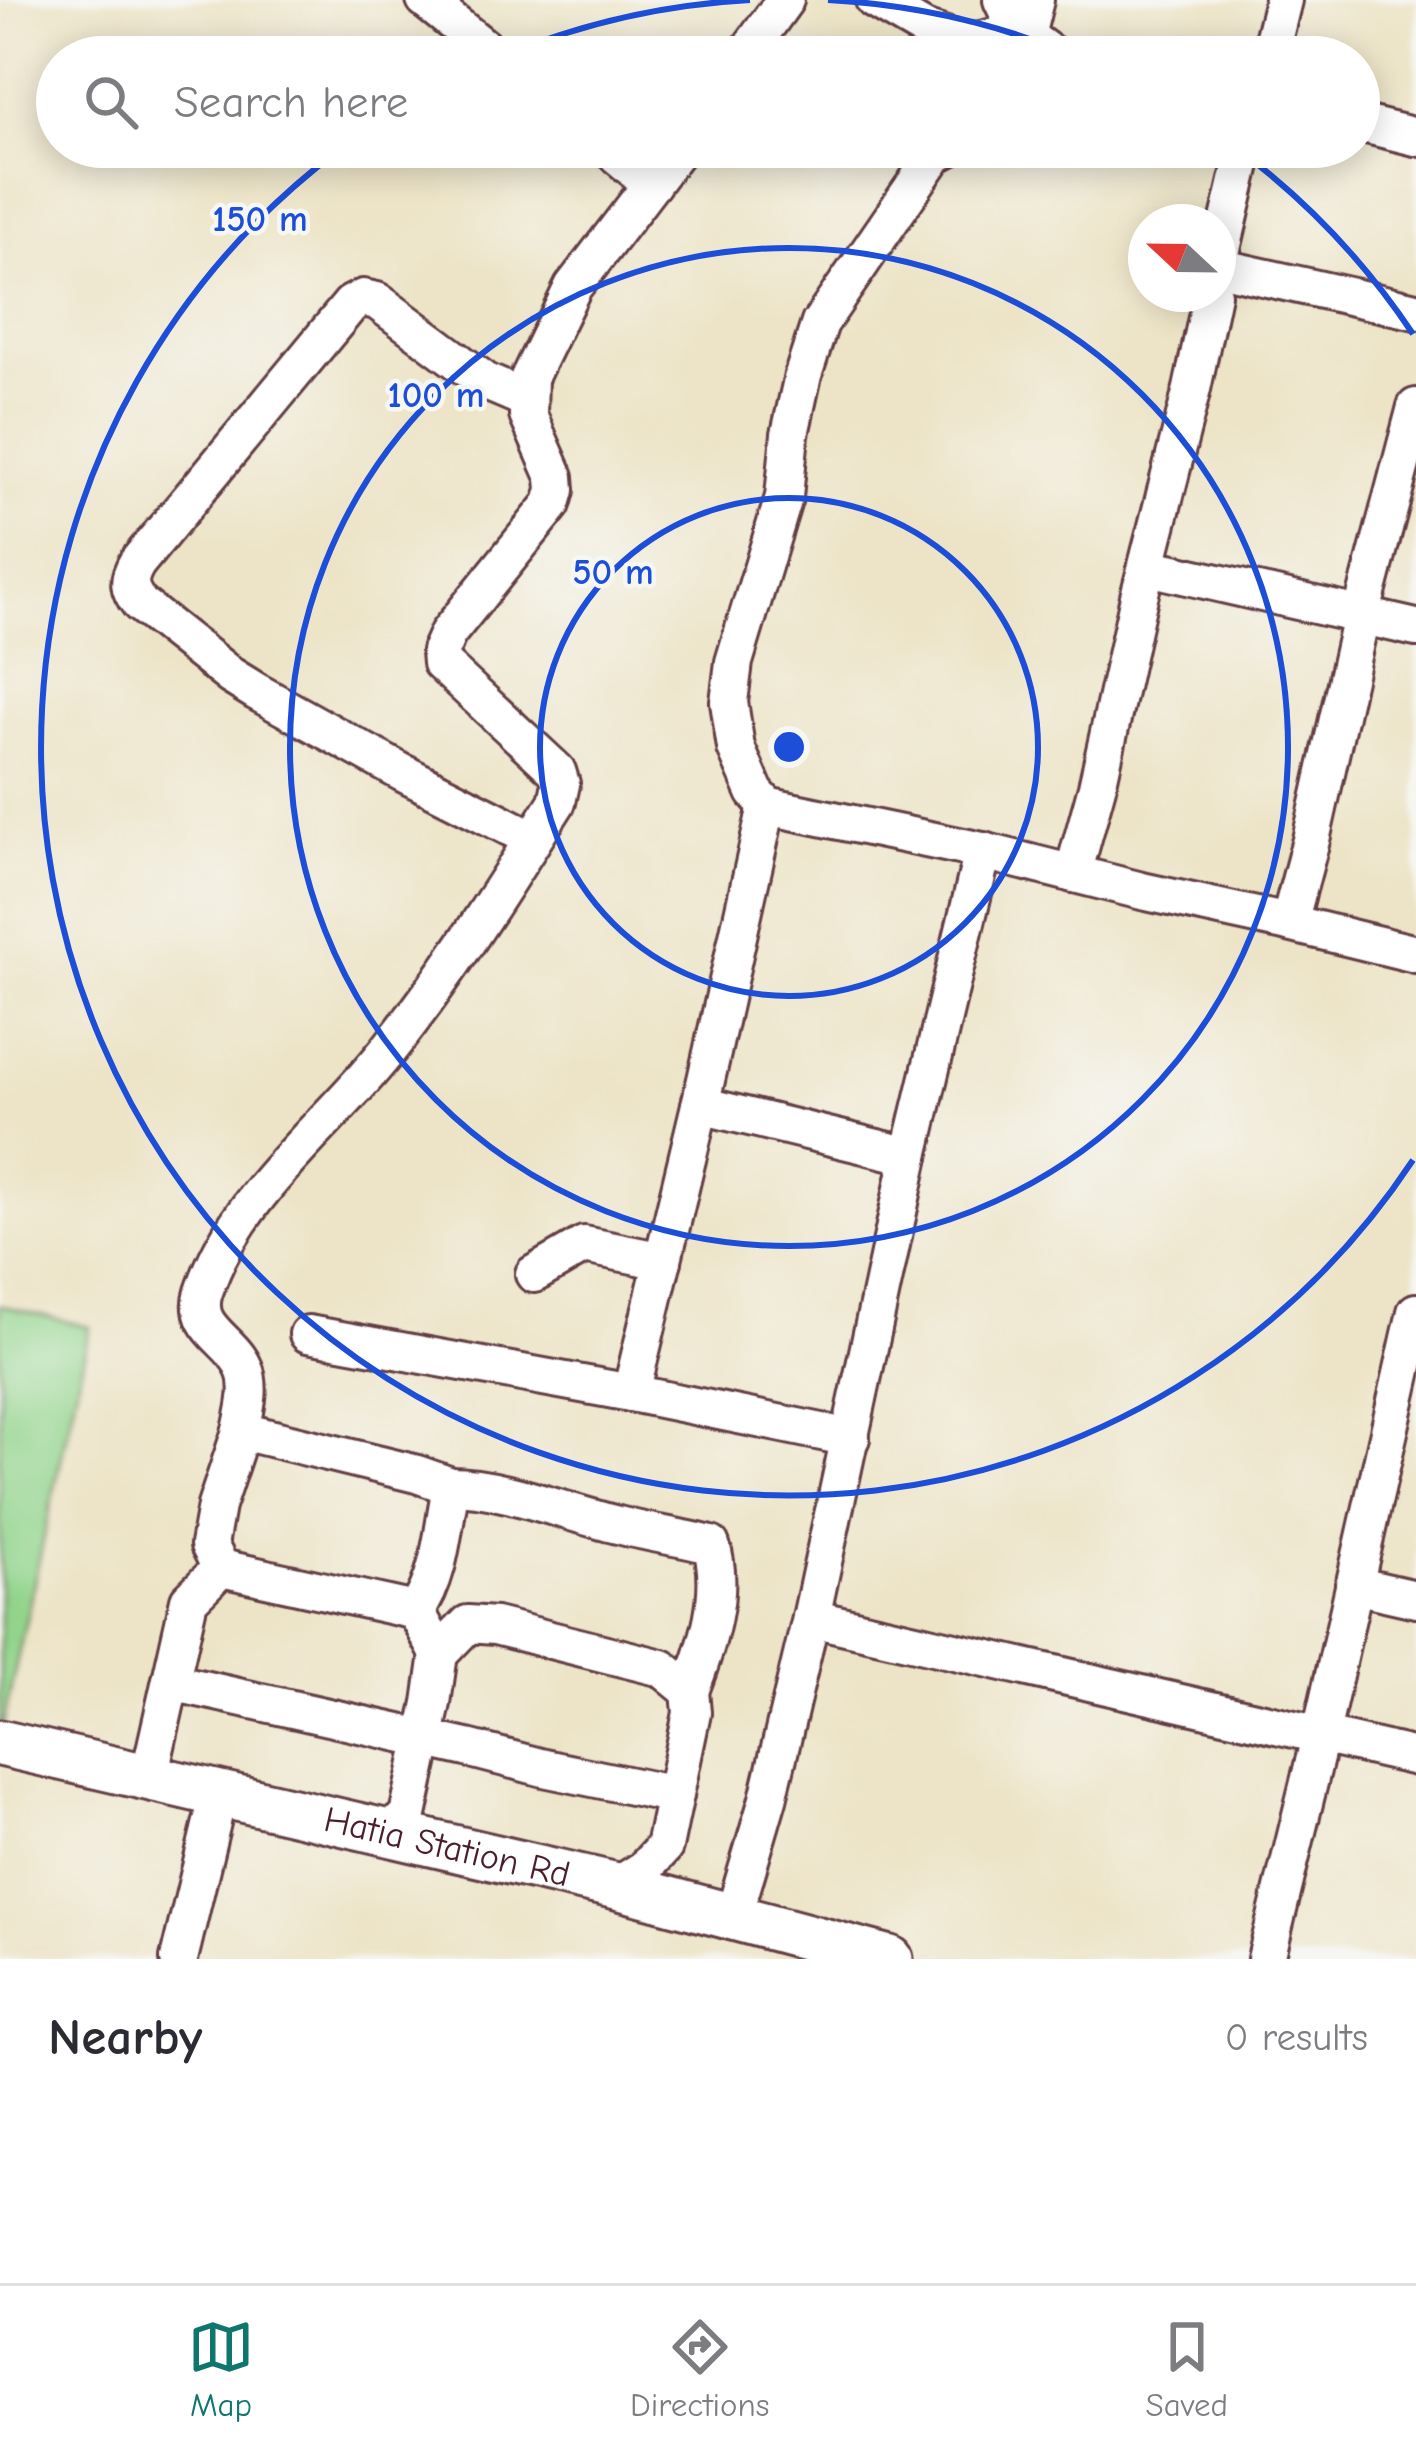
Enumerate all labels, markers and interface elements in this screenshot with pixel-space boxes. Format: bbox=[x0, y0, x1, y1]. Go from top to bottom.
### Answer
search box bbox=[36, 36, 1380, 168]
icon: search bbox=[78, 69, 144, 135]
text: Search here bbox=[174, 76, 408, 128]
text: 150 m bbox=[212, 199, 308, 240]
north arrow bbox=[1128, 204, 1236, 312]
text: 100 m bbox=[388, 375, 484, 416]
text: 50 m bbox=[572, 552, 654, 593]
centre of rings bbox=[768, 726, 810, 768]
street label: Hatia Station Rd bbox=[320, 1798, 574, 1895]
text: Nearby bbox=[48, 2008, 202, 2067]
text: 0 results bbox=[1225, 2015, 1368, 2060]
tab: Map bbox=[188, 2314, 254, 2424]
tab: Directions bbox=[630, 2314, 770, 2424]
tab: Saved bbox=[1146, 2314, 1228, 2424]

